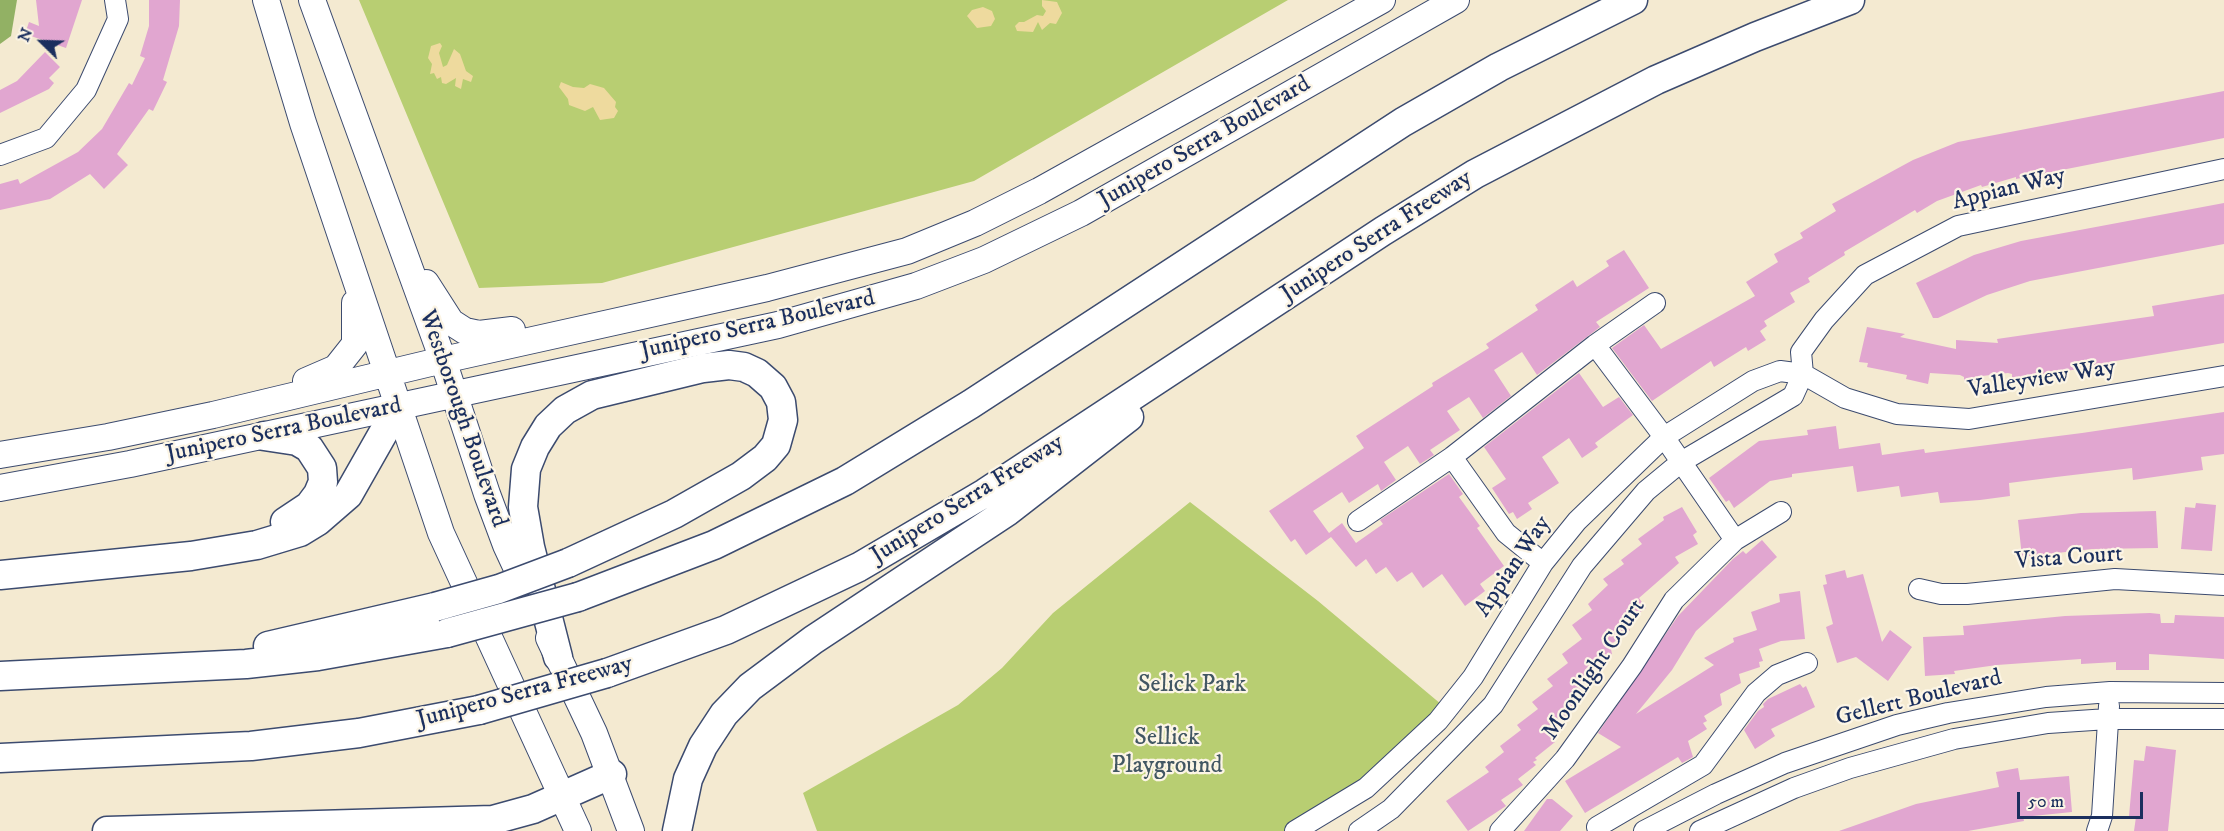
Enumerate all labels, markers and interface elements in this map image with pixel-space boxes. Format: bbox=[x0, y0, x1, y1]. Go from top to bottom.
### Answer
north arrow bbox=[12, 12, 72, 72]
text: N bbox=[14, 25, 37, 45]
street label: Junipero Serra Boulevard bbox=[1094, 71, 1316, 215]
street label: Appian Way bbox=[1950, 162, 2068, 218]
street label: Junipero Serra Freeway bbox=[1276, 164, 1478, 310]
street label: Junipero Serra Boulevard bbox=[638, 285, 878, 367]
street label: Westborough Boulevard bbox=[411, 307, 513, 531]
street label: Valleyview Way bbox=[1966, 354, 2118, 406]
street label: Junipero Serra Boulevard bbox=[164, 392, 404, 470]
street label: Junipero Serra Freeway bbox=[866, 429, 1070, 571]
street label: Appian Way bbox=[1470, 511, 1558, 623]
street label: Vista Court bbox=[2014, 541, 2124, 577]
street label: Moonlight Court bbox=[1537, 594, 1653, 746]
street label: Junipero Serra Freeway bbox=[414, 650, 636, 736]
street label: Gellert Boulevard bbox=[1833, 664, 2005, 734]
park label: Selick Park bbox=[1138, 672, 1246, 700]
park label: Sellick Playground bbox=[1112, 725, 1222, 781]
scale bar bbox=[2020, 780, 2146, 818]
text: 50 m bbox=[2028, 791, 2064, 813]

